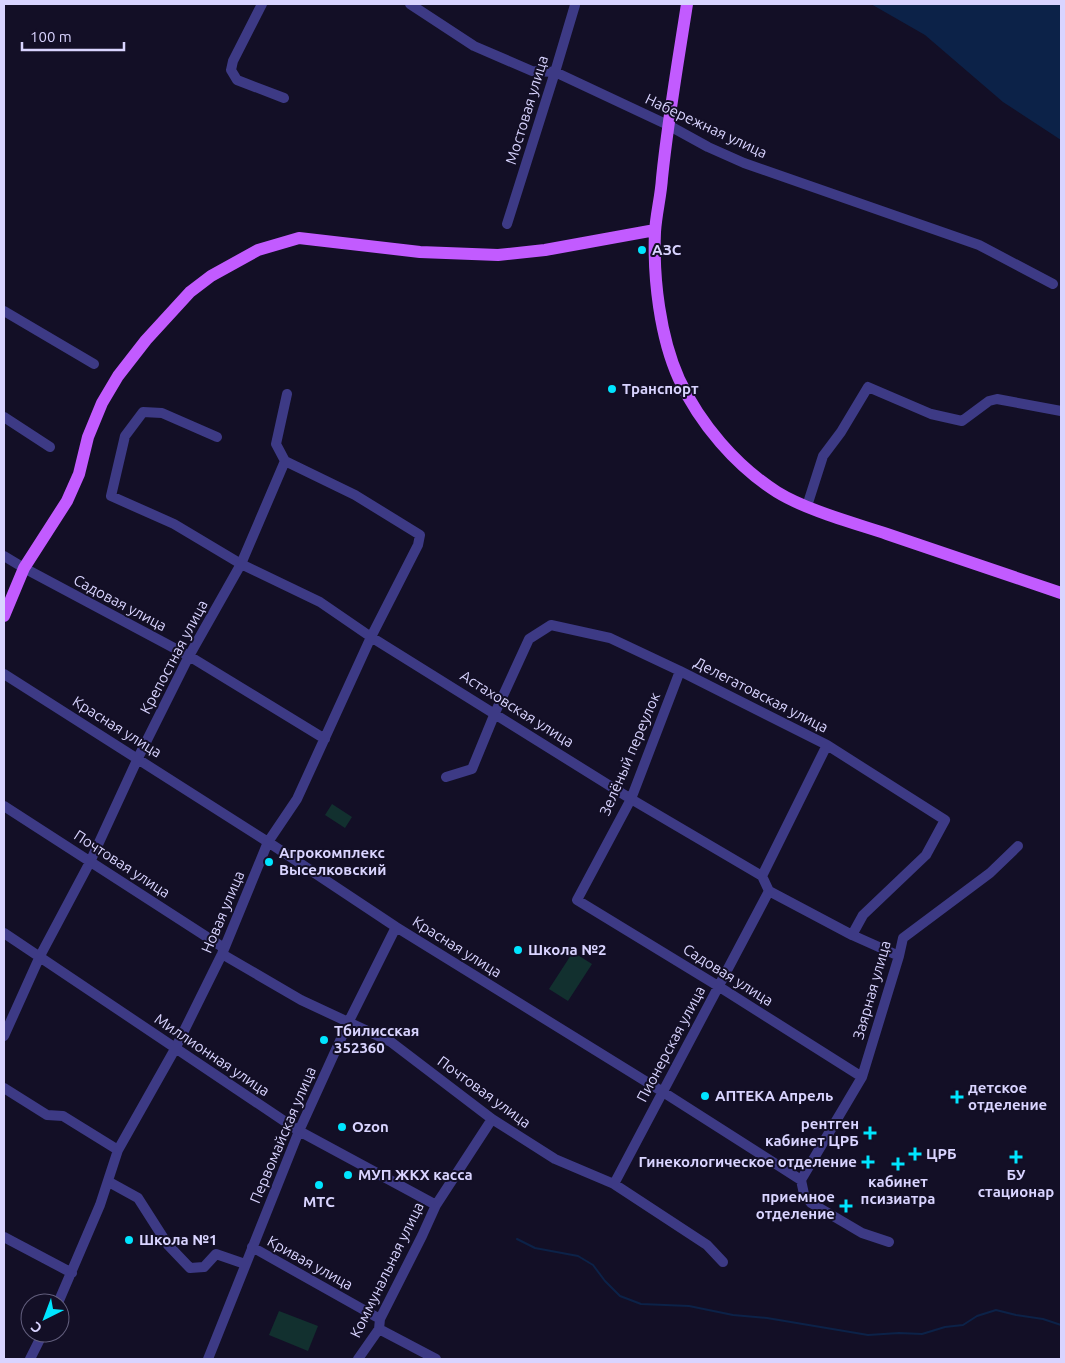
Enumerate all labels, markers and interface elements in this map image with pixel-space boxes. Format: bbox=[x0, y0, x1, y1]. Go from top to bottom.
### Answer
scale bar bbox=[22, 20, 125, 52]
text: 100 m bbox=[30, 28, 72, 45]
street label: Мостовая улица bbox=[502, 53, 551, 166]
street label: Набережная улица bbox=[643, 90, 770, 161]
place label: АЗС bbox=[652, 241, 682, 258]
marker: АЗС bbox=[636, 244, 648, 256]
place label: Транспорт bbox=[622, 380, 699, 397]
marker: Транспорт bbox=[606, 383, 618, 395]
street label: Садовая улица bbox=[71, 571, 170, 634]
street label: Крепостная улица bbox=[136, 597, 211, 717]
street label: Делегатовская улица bbox=[691, 653, 831, 736]
street label: Астаховская улица bbox=[457, 667, 577, 750]
street label: Зелёный переулок bbox=[596, 689, 663, 818]
street label: Красная улица bbox=[70, 692, 165, 761]
street label: Почтовая улица bbox=[71, 826, 173, 901]
place label: Агрокомплекс Выселковский bbox=[279, 844, 386, 878]
marker: Агрокомплекс Выселковский bbox=[263, 856, 275, 868]
street label: Новая улица bbox=[198, 868, 248, 956]
street label: Красная улица bbox=[410, 912, 505, 981]
street label: Заярная улица bbox=[849, 938, 894, 1041]
street label: Садовая улица bbox=[680, 940, 776, 1009]
place label: Школа №2 bbox=[528, 941, 606, 958]
marker: Школа №2 bbox=[512, 944, 524, 956]
street label: Пионерская улица bbox=[633, 983, 708, 1105]
street label: Миллионная улица bbox=[152, 1010, 273, 1099]
place label: Тбилисская 352360 bbox=[334, 1022, 419, 1056]
marker: Тбилисская 352360 bbox=[318, 1034, 330, 1046]
street label: Почтовая улица bbox=[434, 1052, 534, 1131]
street label: Первомайская улица bbox=[246, 1064, 319, 1206]
place label: детское отделение bbox=[968, 1079, 1047, 1113]
place label: АПТЕКА Апрель bbox=[715, 1087, 833, 1104]
marker: АПТЕКА Апрель bbox=[699, 1090, 711, 1102]
marker: детское отделение bbox=[950, 1090, 964, 1104]
place label: рентген кабинет ЦРБ bbox=[765, 1115, 859, 1149]
place label: Ozon bbox=[352, 1118, 389, 1135]
marker: Ozon bbox=[336, 1121, 348, 1133]
marker: рентген кабинет ЦРБ bbox=[863, 1126, 877, 1140]
place label: ЦРБ bbox=[926, 1145, 957, 1162]
marker: ЦРБ bbox=[908, 1147, 922, 1161]
marker: БУ стационар bbox=[1009, 1150, 1023, 1164]
place label: Гинекологическое отделение bbox=[639, 1153, 857, 1170]
marker: Гинекологическое отделение bbox=[861, 1155, 875, 1169]
marker: кабинет псизиатра bbox=[891, 1157, 905, 1171]
place label: МУП ЖКХ касса bbox=[358, 1166, 473, 1183]
place label: БУ стационар bbox=[978, 1166, 1054, 1200]
marker: МУП ЖКХ касса bbox=[342, 1169, 354, 1181]
place label: кабинет псизиатра bbox=[861, 1173, 935, 1207]
marker: МТС bbox=[313, 1179, 325, 1191]
place label: приемное отделение bbox=[756, 1188, 835, 1222]
place label: МТС bbox=[303, 1193, 335, 1210]
street label: Коммунальная улица bbox=[346, 1199, 427, 1340]
marker: приемное отделение bbox=[839, 1199, 853, 1213]
place label: Школа №1 bbox=[139, 1231, 217, 1248]
street label: Кривая улица bbox=[264, 1232, 356, 1293]
marker: Школа №1 bbox=[123, 1234, 135, 1246]
north arrow bbox=[20, 1293, 70, 1343]
text: С bbox=[28, 1319, 45, 1337]

